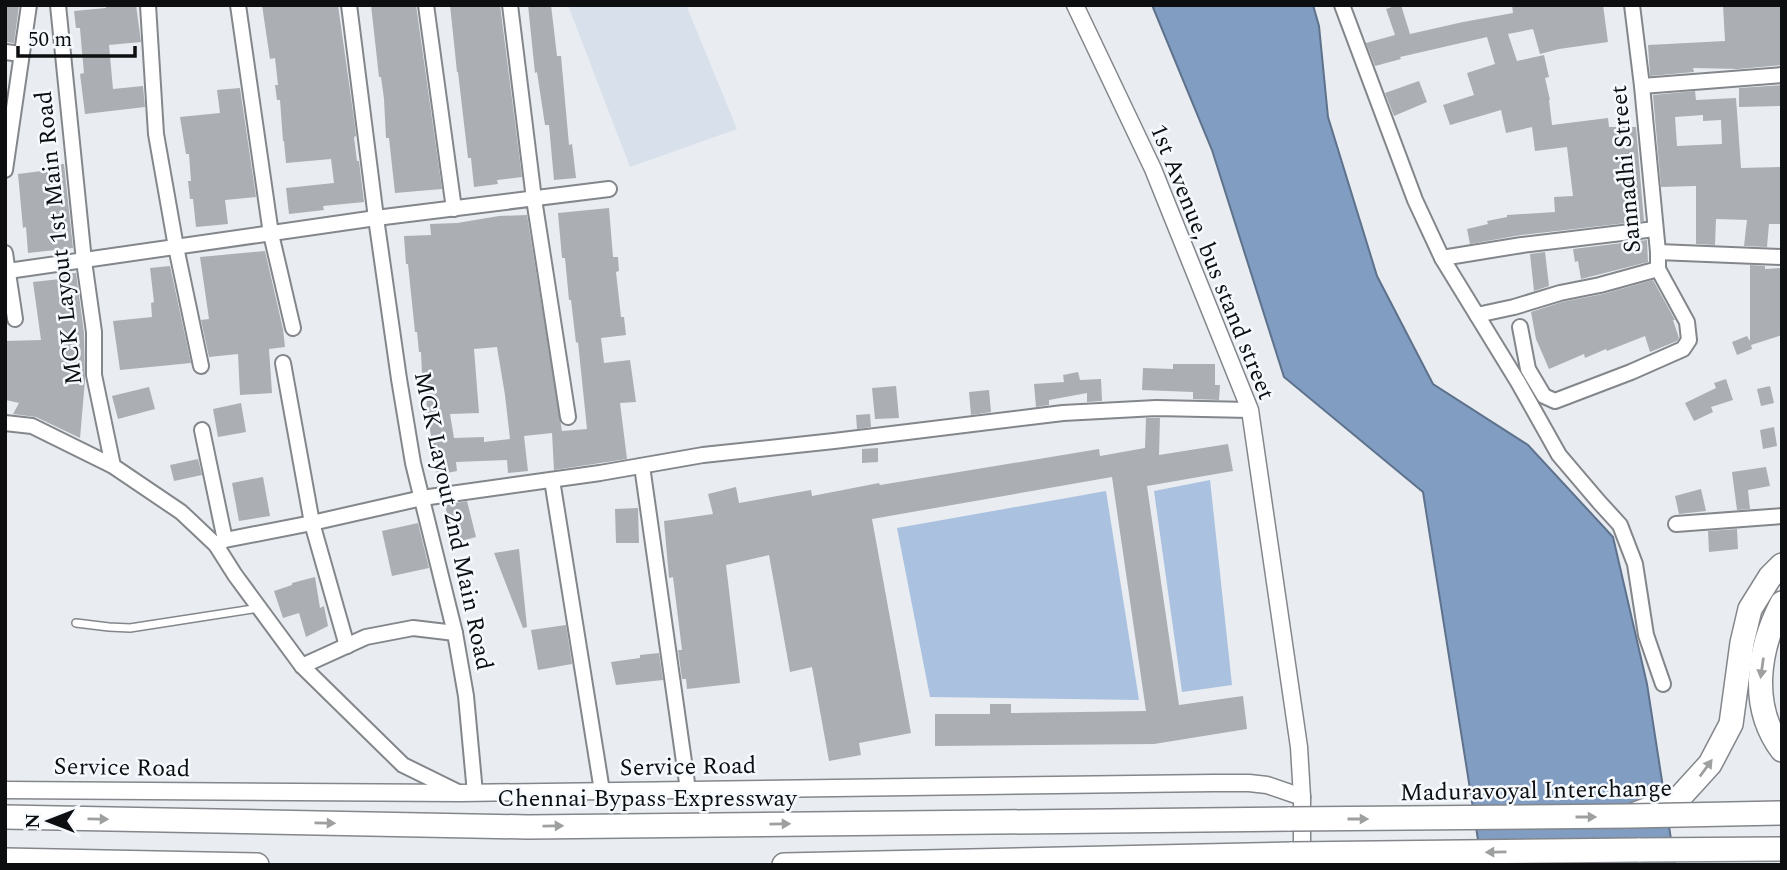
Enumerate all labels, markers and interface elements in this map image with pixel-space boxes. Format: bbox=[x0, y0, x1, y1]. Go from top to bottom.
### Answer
scale bar bbox=[18, 14, 135, 58]
text: 50 m bbox=[28, 24, 72, 56]
street label: Sannadhi Street bbox=[1601, 84, 1651, 254]
street label: MCK Layout 1st Main Road bbox=[26, 89, 92, 387]
street label: 1st Avenue, bus stand street bbox=[1140, 119, 1284, 405]
street label: MCK Layout 2nd Main Road bbox=[404, 368, 502, 674]
one-way arrow bbox=[1756, 657, 1767, 679]
street label: Service Road bbox=[619, 748, 757, 786]
street label: Service Road bbox=[53, 749, 191, 787]
one-way arrow bbox=[1699, 758, 1713, 777]
street label: Maduravoyal Interchange bbox=[1400, 771, 1672, 811]
street label: Chennai Bypass Expressway bbox=[497, 781, 798, 817]
north arrow bbox=[14, 786, 84, 856]
one-way arrow bbox=[1575, 811, 1597, 823]
text: N bbox=[19, 813, 48, 829]
one-way arrow bbox=[87, 813, 109, 825]
one-way arrow bbox=[1347, 813, 1369, 825]
one-way arrow bbox=[315, 817, 337, 829]
one-way arrow bbox=[770, 818, 792, 830]
one-way arrow bbox=[542, 820, 564, 832]
one-way arrow bbox=[1485, 846, 1507, 858]

